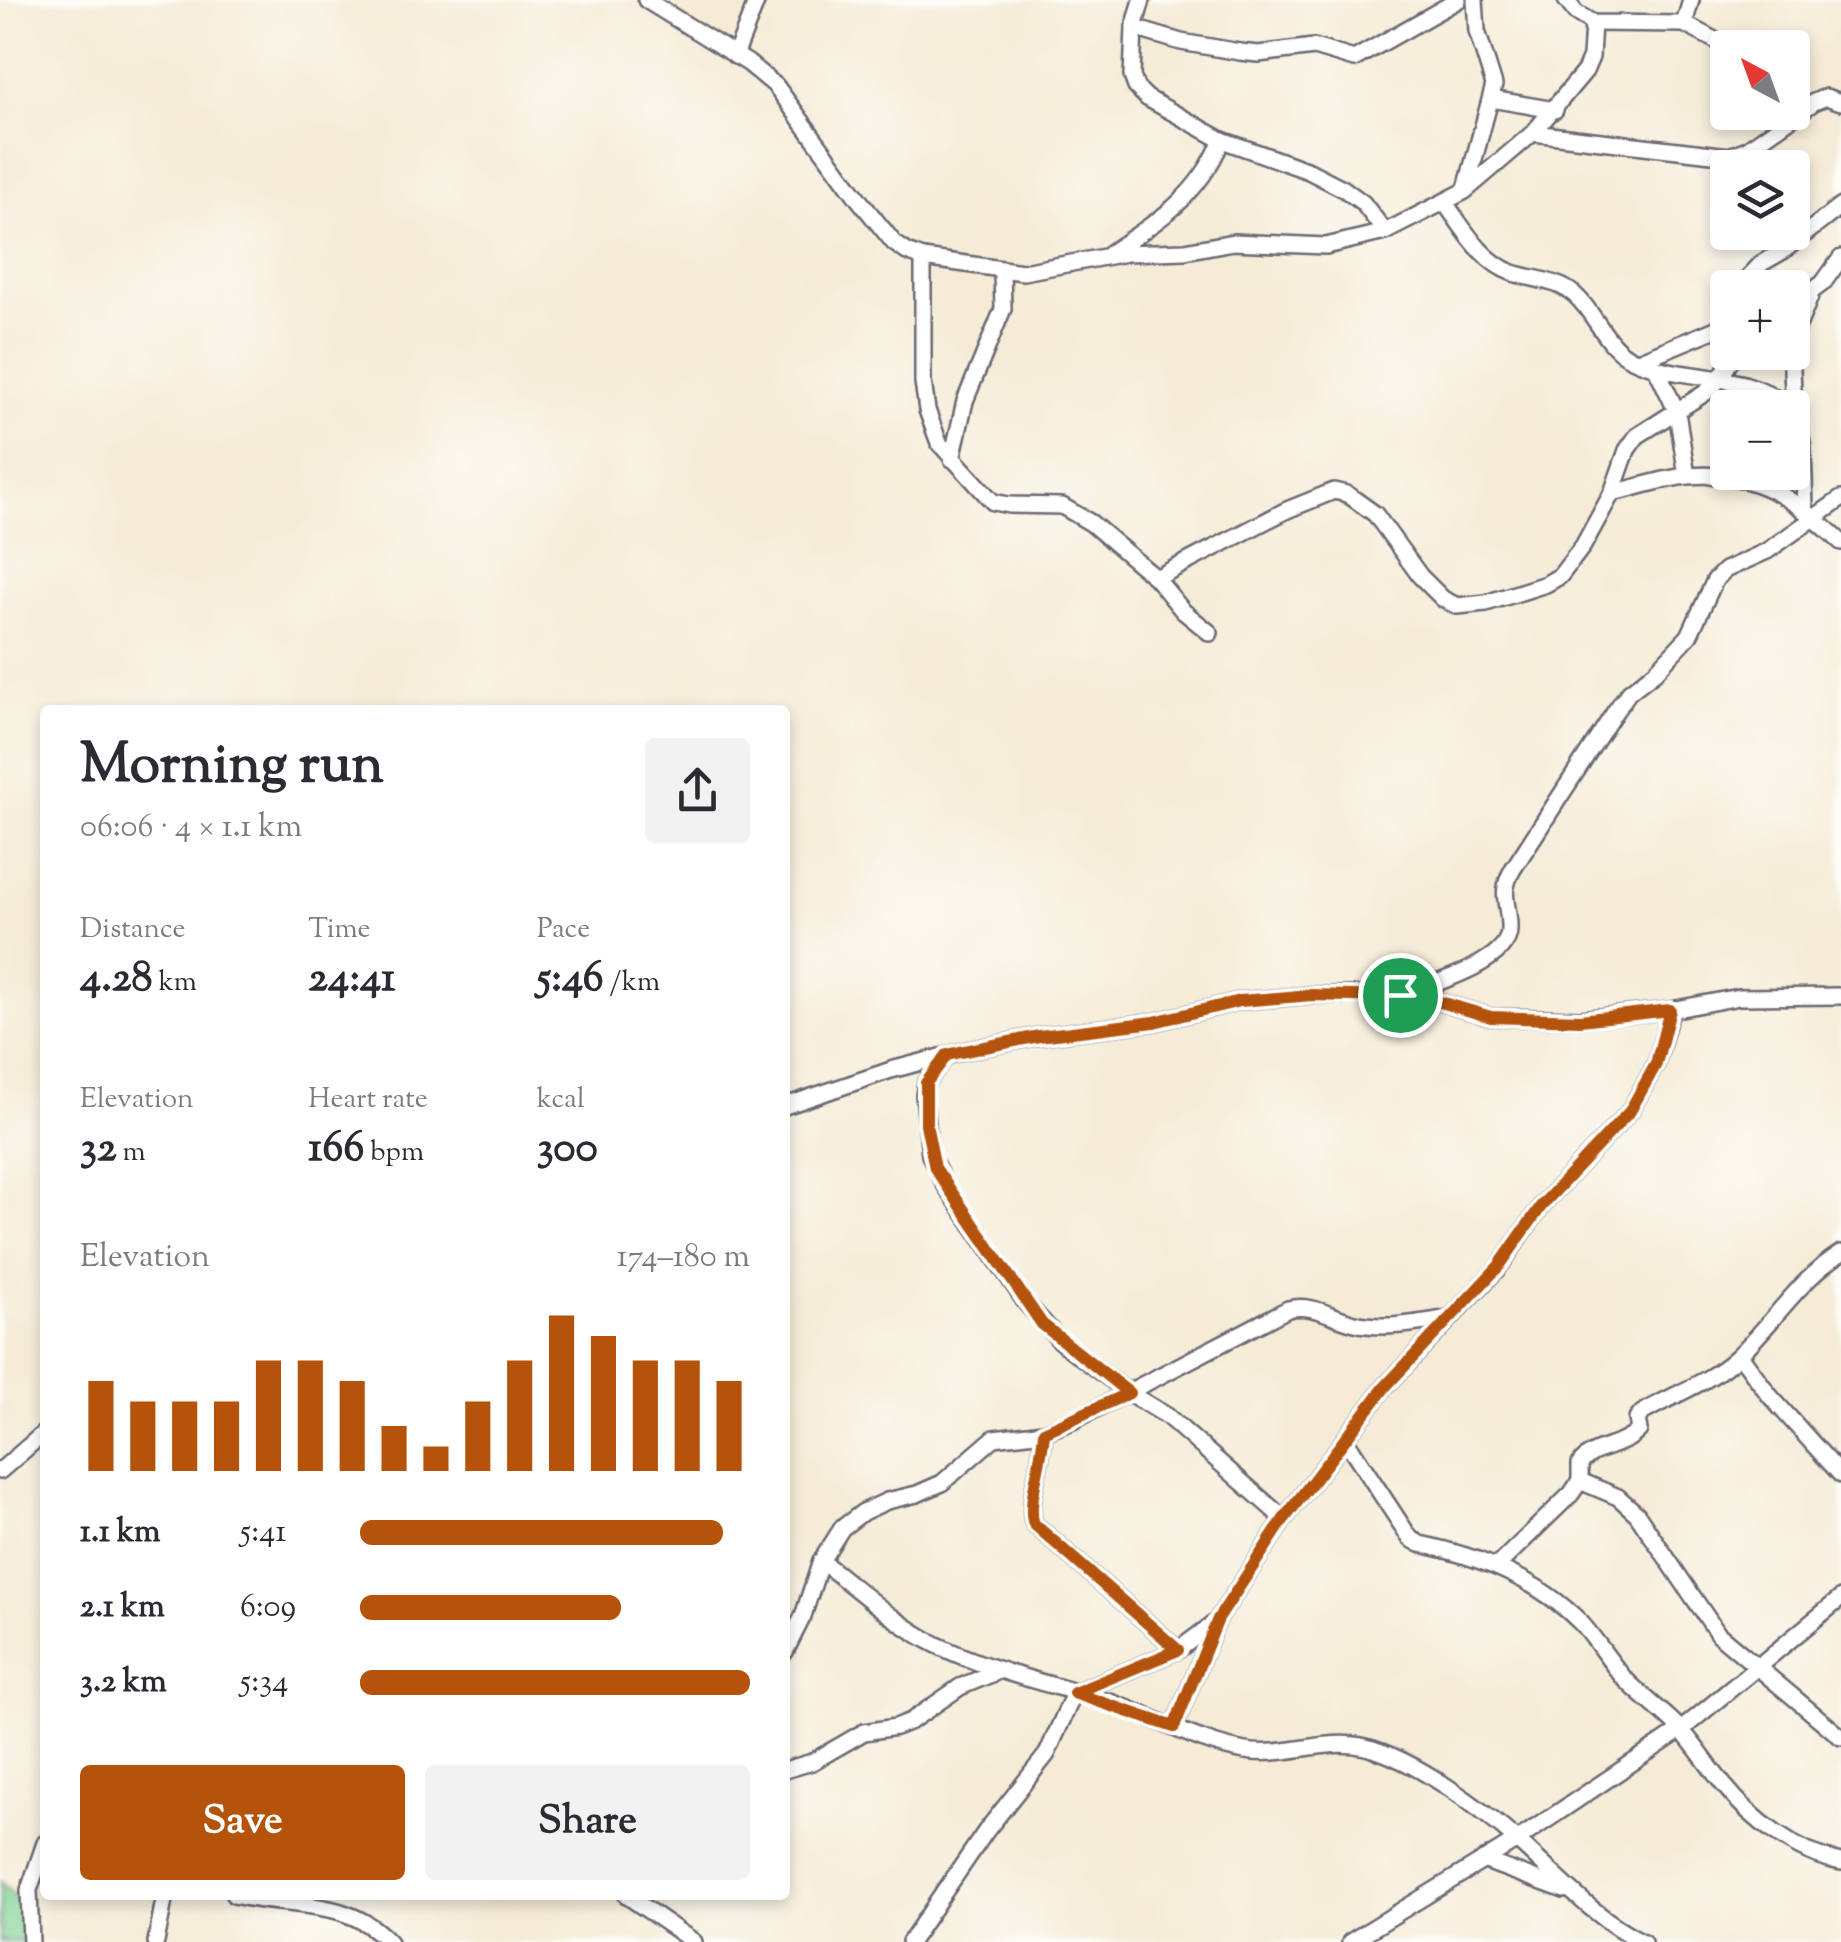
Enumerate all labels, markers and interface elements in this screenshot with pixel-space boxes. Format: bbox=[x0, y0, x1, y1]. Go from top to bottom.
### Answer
north arrow bbox=[1710, 30, 1810, 130]
map controls bbox=[1710, 30, 1810, 490]
button: layers bbox=[1710, 150, 1810, 250]
button: + bbox=[1710, 270, 1810, 370]
button: − bbox=[1710, 390, 1810, 490]
text: Morning run bbox=[80, 728, 384, 807]
button: share bbox=[645, 738, 750, 843]
text: 06:06 · 4 × 1.1 km bbox=[80, 805, 302, 851]
text: Distance bbox=[80, 910, 186, 950]
text: Time bbox=[308, 910, 371, 950]
text: Pace bbox=[537, 910, 590, 950]
text: 4.28 bbox=[80, 950, 152, 1010]
text: 24:41 bbox=[308, 950, 396, 1010]
text: 5:46 bbox=[537, 950, 604, 1010]
pin bbox=[1358, 953, 1443, 1038]
text: km bbox=[152, 963, 197, 1003]
text: /km bbox=[604, 963, 660, 1003]
icon: arrive bbox=[1373, 968, 1428, 1023]
text: Elevation bbox=[80, 1080, 194, 1120]
text: Heart rate bbox=[308, 1080, 428, 1120]
text: kcal bbox=[537, 1080, 585, 1120]
text: 32 bbox=[80, 1120, 117, 1180]
text: 166 bbox=[308, 1120, 364, 1180]
text: 300 bbox=[537, 1120, 598, 1180]
text: m bbox=[117, 1133, 146, 1173]
text: bpm bbox=[364, 1133, 424, 1173]
text: Elevation bbox=[80, 1235, 210, 1281]
text: 174–180 m bbox=[617, 1235, 750, 1281]
text: 1.1 km bbox=[80, 1510, 161, 1556]
text: 5:41 bbox=[240, 1510, 286, 1556]
text: 2.1 km bbox=[80, 1585, 165, 1631]
text: 6:09 bbox=[240, 1585, 296, 1631]
text: 3.2 km bbox=[80, 1660, 167, 1706]
text: 5:34 bbox=[240, 1660, 288, 1706]
button: Save bbox=[80, 1765, 405, 1880]
button: Share bbox=[425, 1765, 750, 1880]

